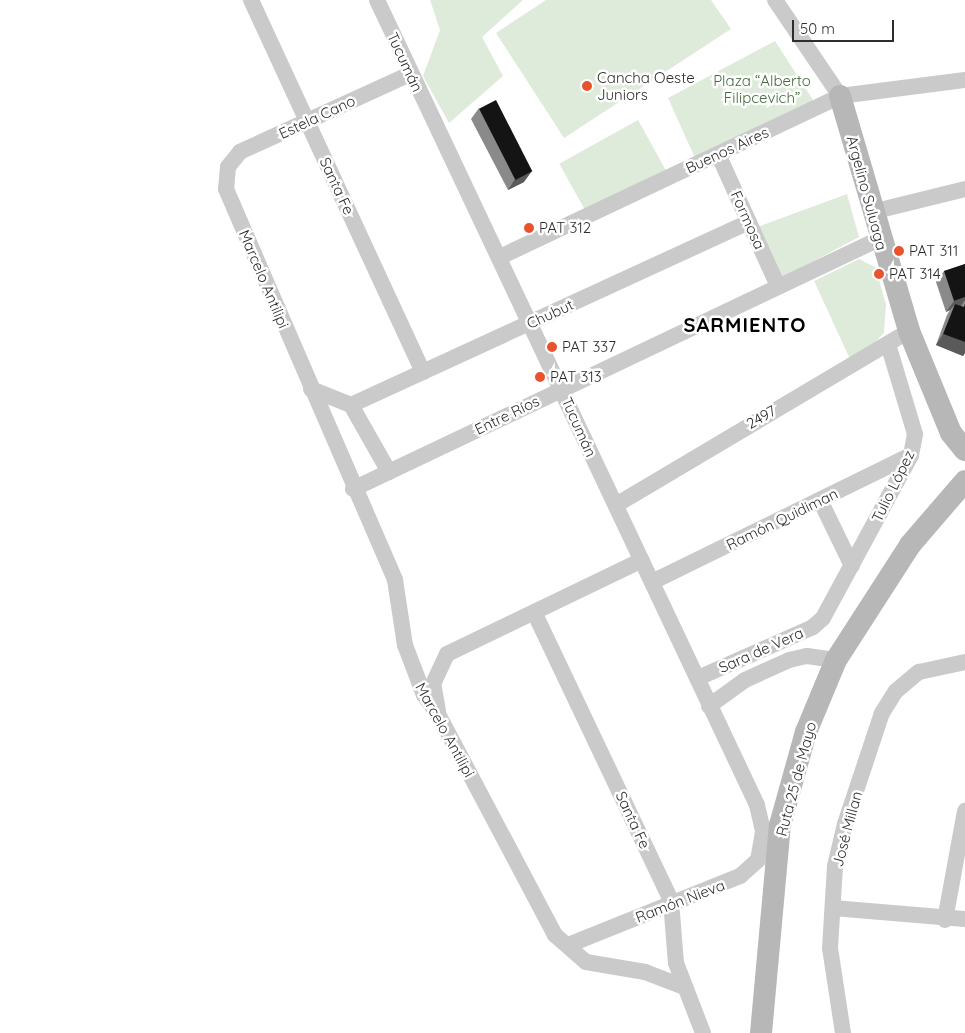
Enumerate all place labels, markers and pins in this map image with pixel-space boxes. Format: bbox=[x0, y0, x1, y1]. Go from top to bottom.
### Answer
place label: Cancha Oeste Juniors bbox=[597, 68, 695, 103]
marker: Cancha Oeste Juniors bbox=[581, 80, 593, 92]
place label: PAT 312 bbox=[539, 219, 591, 237]
marker: PAT 312 bbox=[523, 222, 535, 234]
place label: PAT 311 bbox=[909, 242, 958, 260]
marker: PAT 311 bbox=[893, 245, 905, 257]
place label: PAT 314 bbox=[889, 265, 941, 283]
marker: PAT 314 bbox=[873, 268, 885, 280]
place label: PAT 337 bbox=[562, 338, 616, 356]
marker: PAT 337 bbox=[546, 341, 558, 353]
place label: PAT 313 bbox=[550, 368, 602, 386]
marker: PAT 313 bbox=[534, 371, 546, 383]

